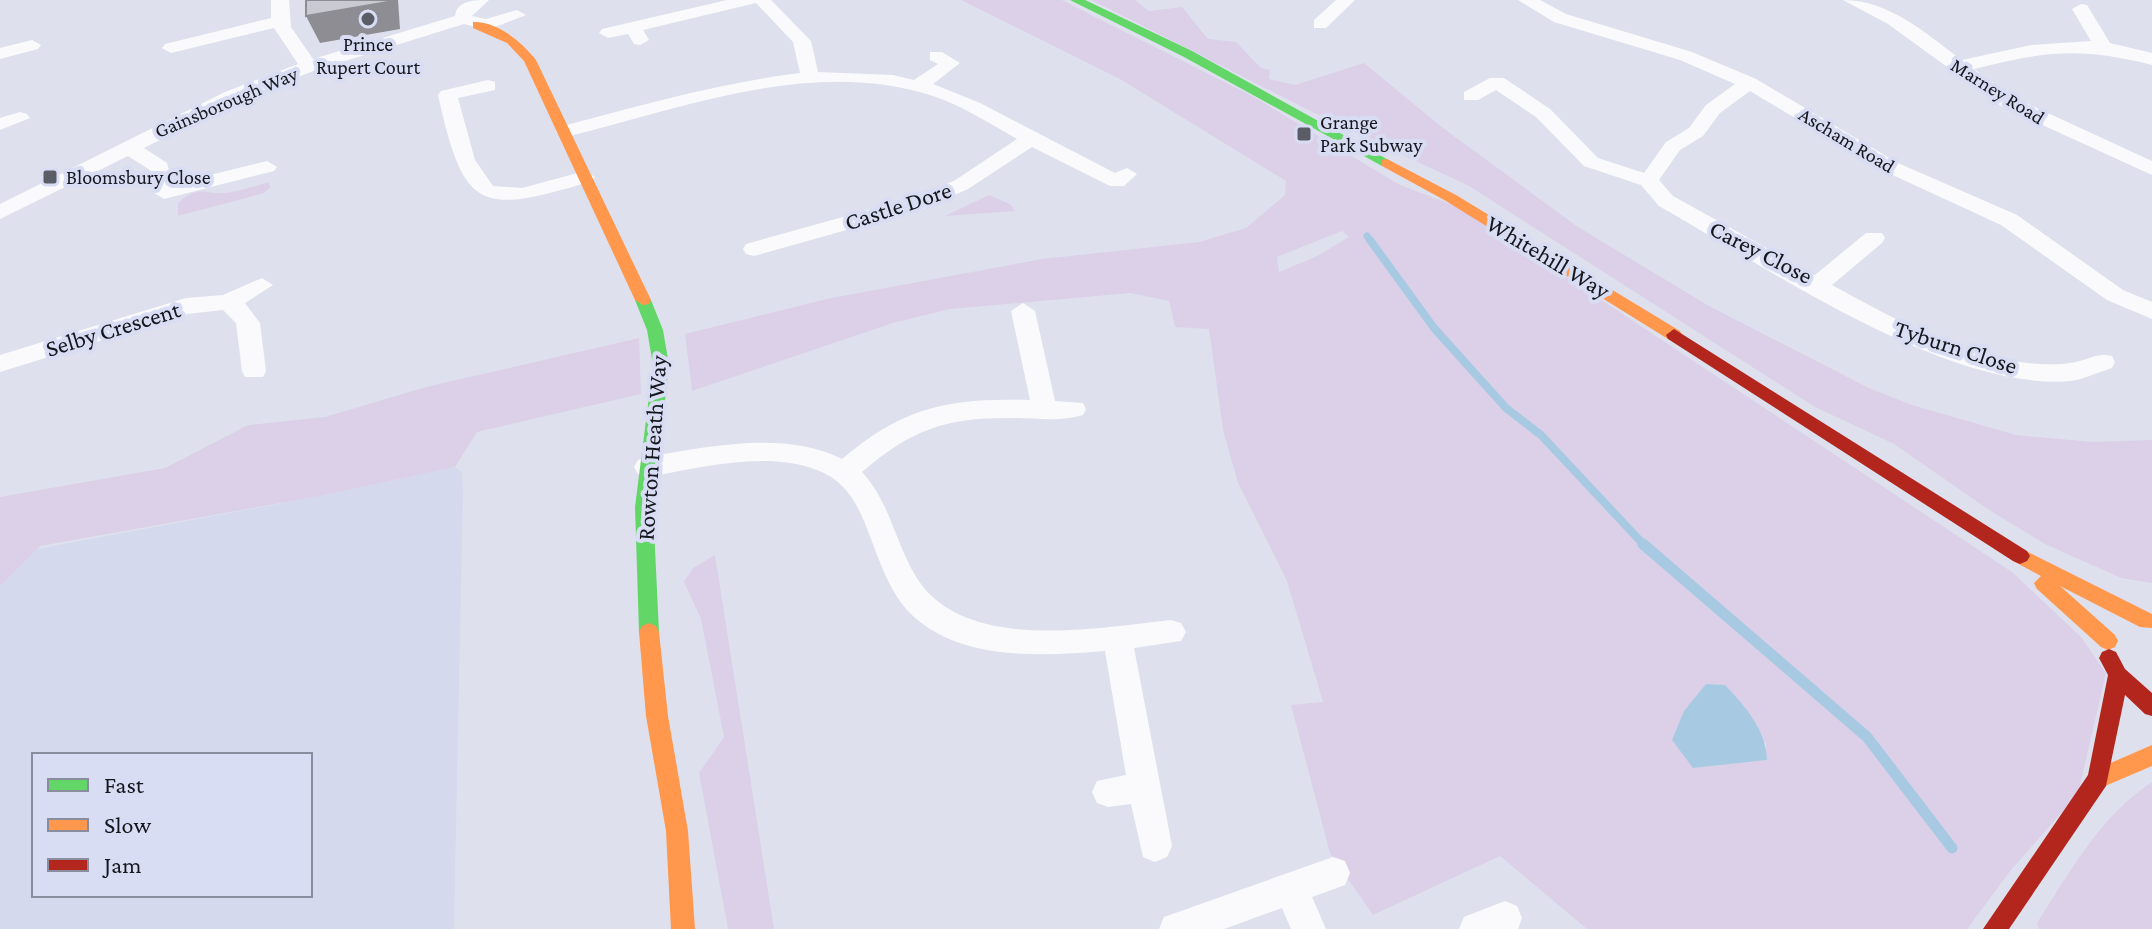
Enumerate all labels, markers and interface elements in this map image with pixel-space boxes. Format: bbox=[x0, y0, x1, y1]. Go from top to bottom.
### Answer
marker: Prince Rupert Court bbox=[359, 10, 377, 28]
place label: Prince Rupert Court bbox=[316, 33, 420, 79]
street label: Marney Road bbox=[1947, 54, 2049, 130]
street label: Gainsborough Way bbox=[151, 62, 302, 143]
street label: Ascham Road bbox=[1795, 103, 1899, 177]
place label: Grange Park Subway bbox=[1320, 111, 1423, 157]
marker: Grange Park Subway bbox=[1295, 125, 1313, 143]
place label: Bloomsbury Close bbox=[66, 166, 211, 189]
marker: Bloomsbury Close bbox=[41, 168, 59, 186]
street label: Castle Dore bbox=[841, 176, 954, 235]
street label: Whitehill Way bbox=[1482, 209, 1616, 304]
street label: Carey Close bbox=[1705, 214, 1817, 289]
street label: Selby Crescent bbox=[42, 295, 184, 362]
street label: Tyburn Close bbox=[1891, 314, 2021, 379]
street label: Rowton Heath Way bbox=[632, 354, 672, 541]
legend bbox=[32, 753, 312, 897]
text: Fast bbox=[104, 771, 145, 798]
text: Slow bbox=[104, 811, 151, 838]
text: Jam bbox=[102, 851, 142, 878]

